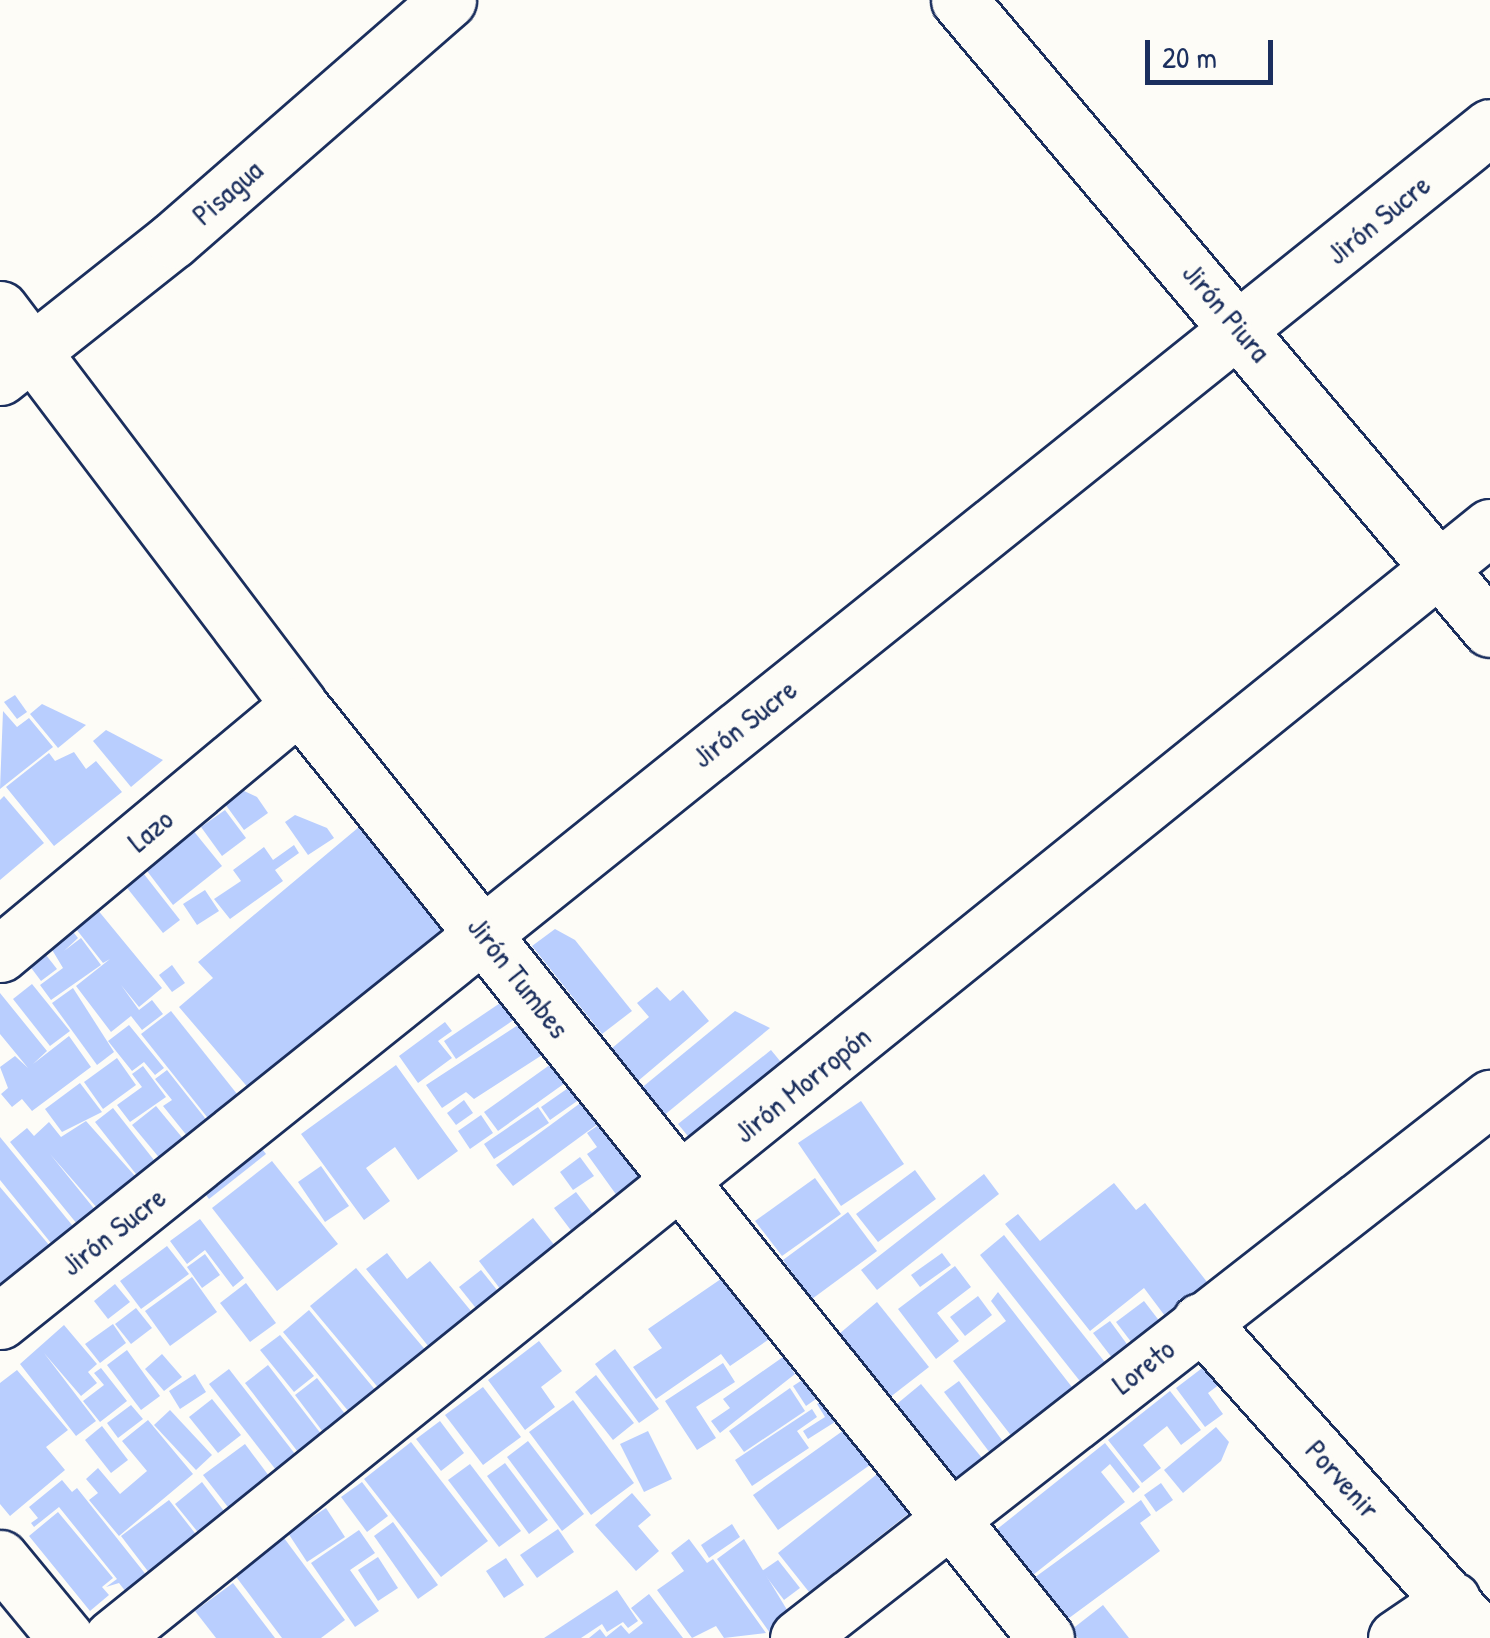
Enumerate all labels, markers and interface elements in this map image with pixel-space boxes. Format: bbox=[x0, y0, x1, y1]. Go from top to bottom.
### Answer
scale bar bbox=[1150, 20, 1278, 82]
text: 20 m bbox=[1162, 37, 1217, 77]
street label: Pisagua bbox=[184, 152, 270, 232]
street label: Jirón Sucre bbox=[1319, 166, 1437, 272]
street label: Jirón Piura bbox=[1175, 255, 1279, 369]
street label: Jirón Sucre bbox=[685, 671, 803, 775]
street label: Lazo bbox=[120, 801, 180, 859]
street label: Jirón Tumbes bbox=[460, 909, 578, 1045]
street label: Jirón Morropón bbox=[726, 1018, 878, 1150]
street label: Jirón Sucre bbox=[54, 1179, 172, 1283]
street label: Loreto bbox=[1105, 1331, 1181, 1401]
street label: Porvenir bbox=[1298, 1432, 1388, 1526]

